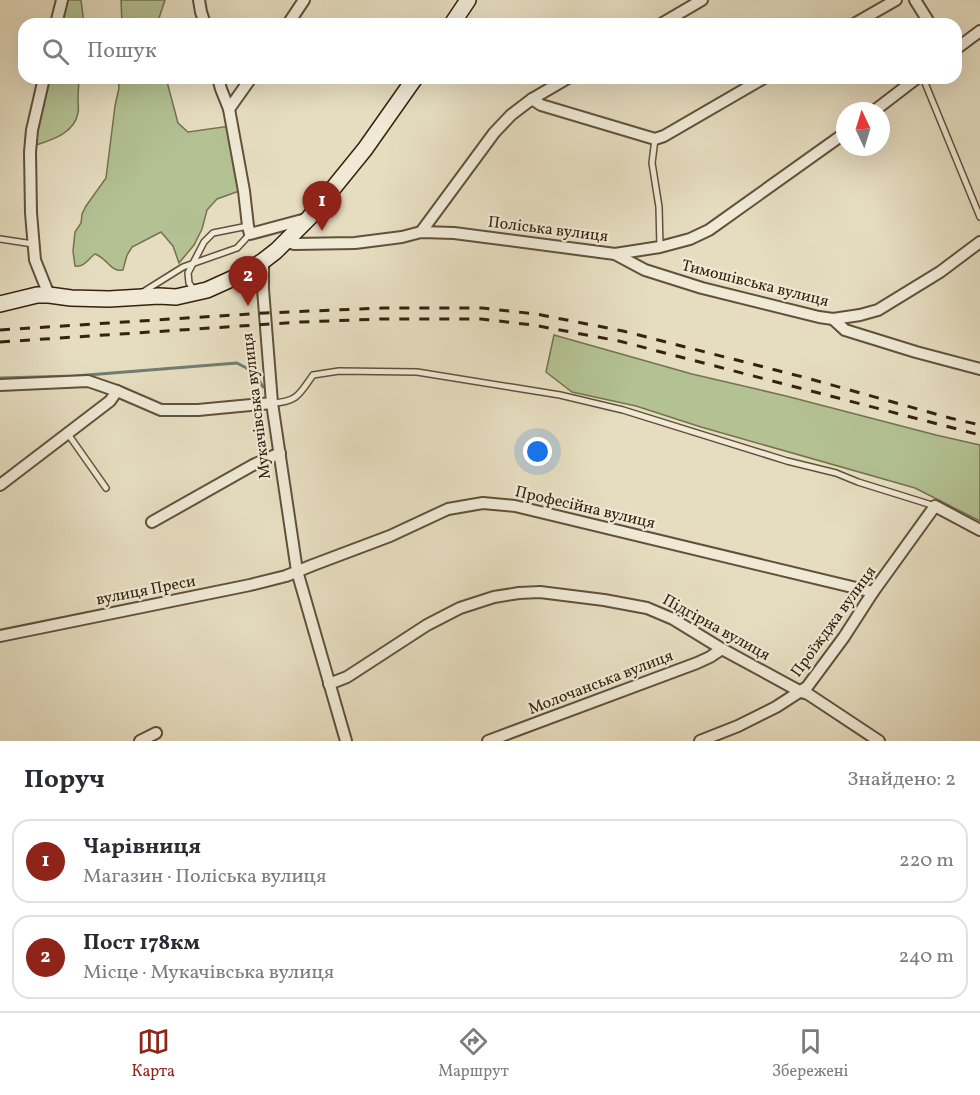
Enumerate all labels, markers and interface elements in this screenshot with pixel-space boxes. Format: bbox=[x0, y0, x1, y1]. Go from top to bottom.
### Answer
search box bbox=[18, 18, 962, 84]
icon: search bbox=[39, 35, 72, 68]
text: Пошук bbox=[87, 36, 157, 67]
north arrow bbox=[836, 102, 890, 156]
pin: 1 bbox=[302, 182, 342, 231]
street label: Поліська вулиця bbox=[487, 212, 609, 248]
street label: Тимошівська вулиця bbox=[679, 255, 831, 313]
pin: 2 bbox=[228, 256, 268, 306]
street label: Мукачівська вулиця bbox=[237, 332, 277, 480]
your location bbox=[523, 437, 552, 466]
street label: Професійна вулиця bbox=[513, 481, 657, 535]
street label: Проїжджа вулиця bbox=[786, 562, 882, 682]
street label: вулиця Преси bbox=[94, 571, 198, 611]
street label: Підгірна вулиця bbox=[658, 589, 774, 667]
street label: Молочанська вулиця bbox=[525, 645, 677, 721]
text: Поруч bbox=[24, 762, 105, 798]
text: Знайдено: 2 bbox=[847, 766, 956, 794]
text: Чарівниця bbox=[83, 832, 201, 863]
text: 1 bbox=[41, 847, 50, 875]
text: 220 m bbox=[899, 847, 954, 875]
text: Магазин · Поліська вулиця bbox=[83, 863, 326, 891]
text: Пост 178км bbox=[83, 928, 200, 959]
text: 2 bbox=[40, 943, 51, 971]
text: 240 m bbox=[899, 943, 954, 971]
text: Місце · Мукачівська вулиця bbox=[83, 959, 334, 987]
tab: Карта bbox=[132, 1025, 175, 1083]
tab: Маршрут bbox=[438, 1025, 509, 1083]
tab: Збережені bbox=[772, 1025, 848, 1083]

